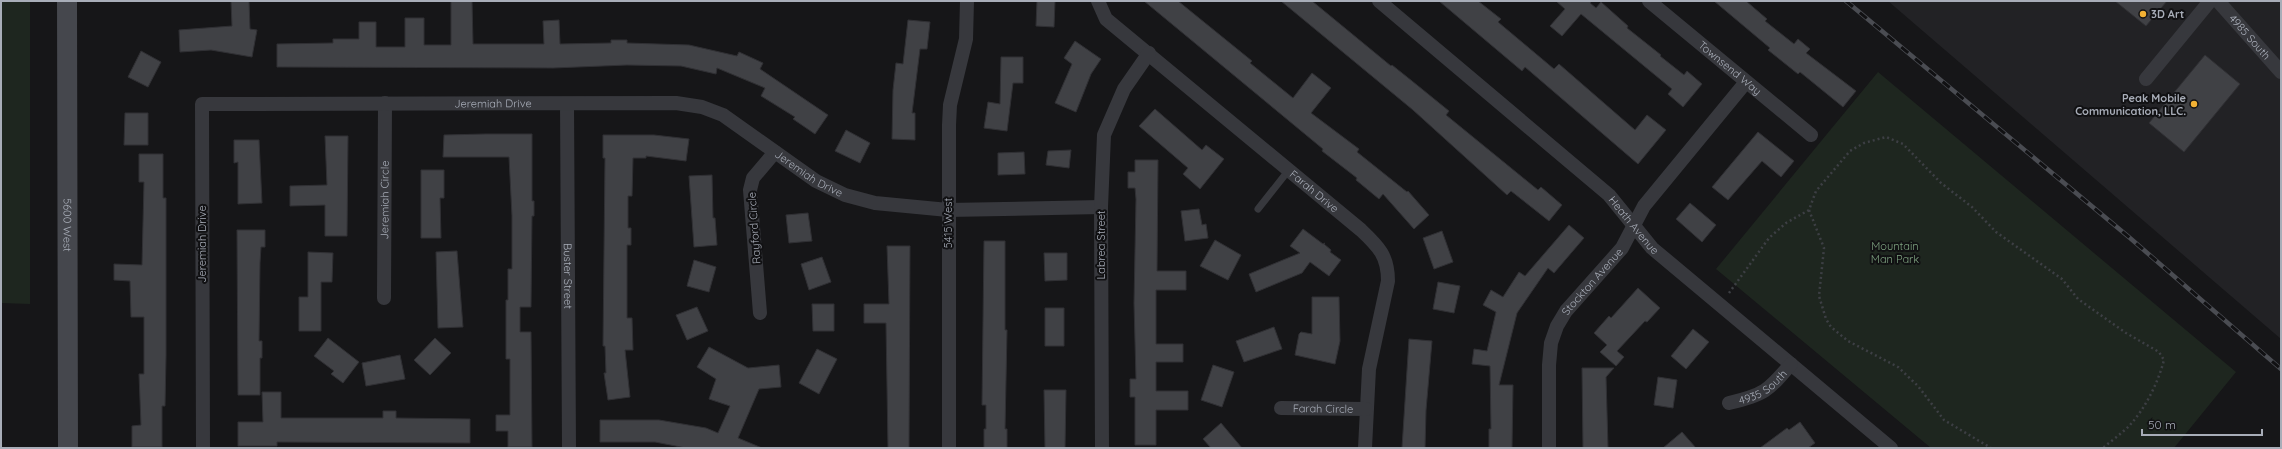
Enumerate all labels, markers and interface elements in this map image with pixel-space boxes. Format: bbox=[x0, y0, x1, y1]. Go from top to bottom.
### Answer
place label: 3D Art bbox=[2151, 7, 2184, 21]
marker: 3D Art bbox=[2138, 9, 2148, 19]
street label: 4985 South bbox=[2226, 11, 2274, 62]
street label: Townsend Way bbox=[1696, 38, 1764, 98]
place label: Peak Mobile Communication, LLC. bbox=[2075, 91, 2187, 118]
street label: Jeremiah Drive bbox=[454, 96, 532, 110]
marker: Peak Mobile Communication, LLC. bbox=[2189, 99, 2199, 109]
street label: Jeremiah Drive bbox=[772, 147, 845, 200]
street label: Jeremiah Circle bbox=[377, 160, 392, 240]
street label: Farah Drive bbox=[1287, 167, 1342, 216]
street label: Rayford Circle bbox=[745, 192, 763, 264]
street label: Heath Avenue bbox=[1606, 193, 1662, 258]
street label: 5600 West bbox=[60, 198, 75, 252]
street label: 5415 West bbox=[941, 198, 955, 248]
street label: Jeremiah Drive bbox=[195, 205, 209, 283]
street label: Labrea Street bbox=[1094, 210, 1108, 280]
park label: Mountain Man Park bbox=[1871, 239, 1919, 266]
street label: Buster Street bbox=[561, 243, 575, 309]
street label: Stockton Avenue bbox=[1558, 245, 1626, 317]
street label: 4935 South bbox=[1737, 367, 1790, 407]
street label: Farah Circle bbox=[1293, 401, 1353, 416]
scale bar bbox=[2142, 411, 2262, 437]
text: 50 m bbox=[2148, 417, 2176, 432]

